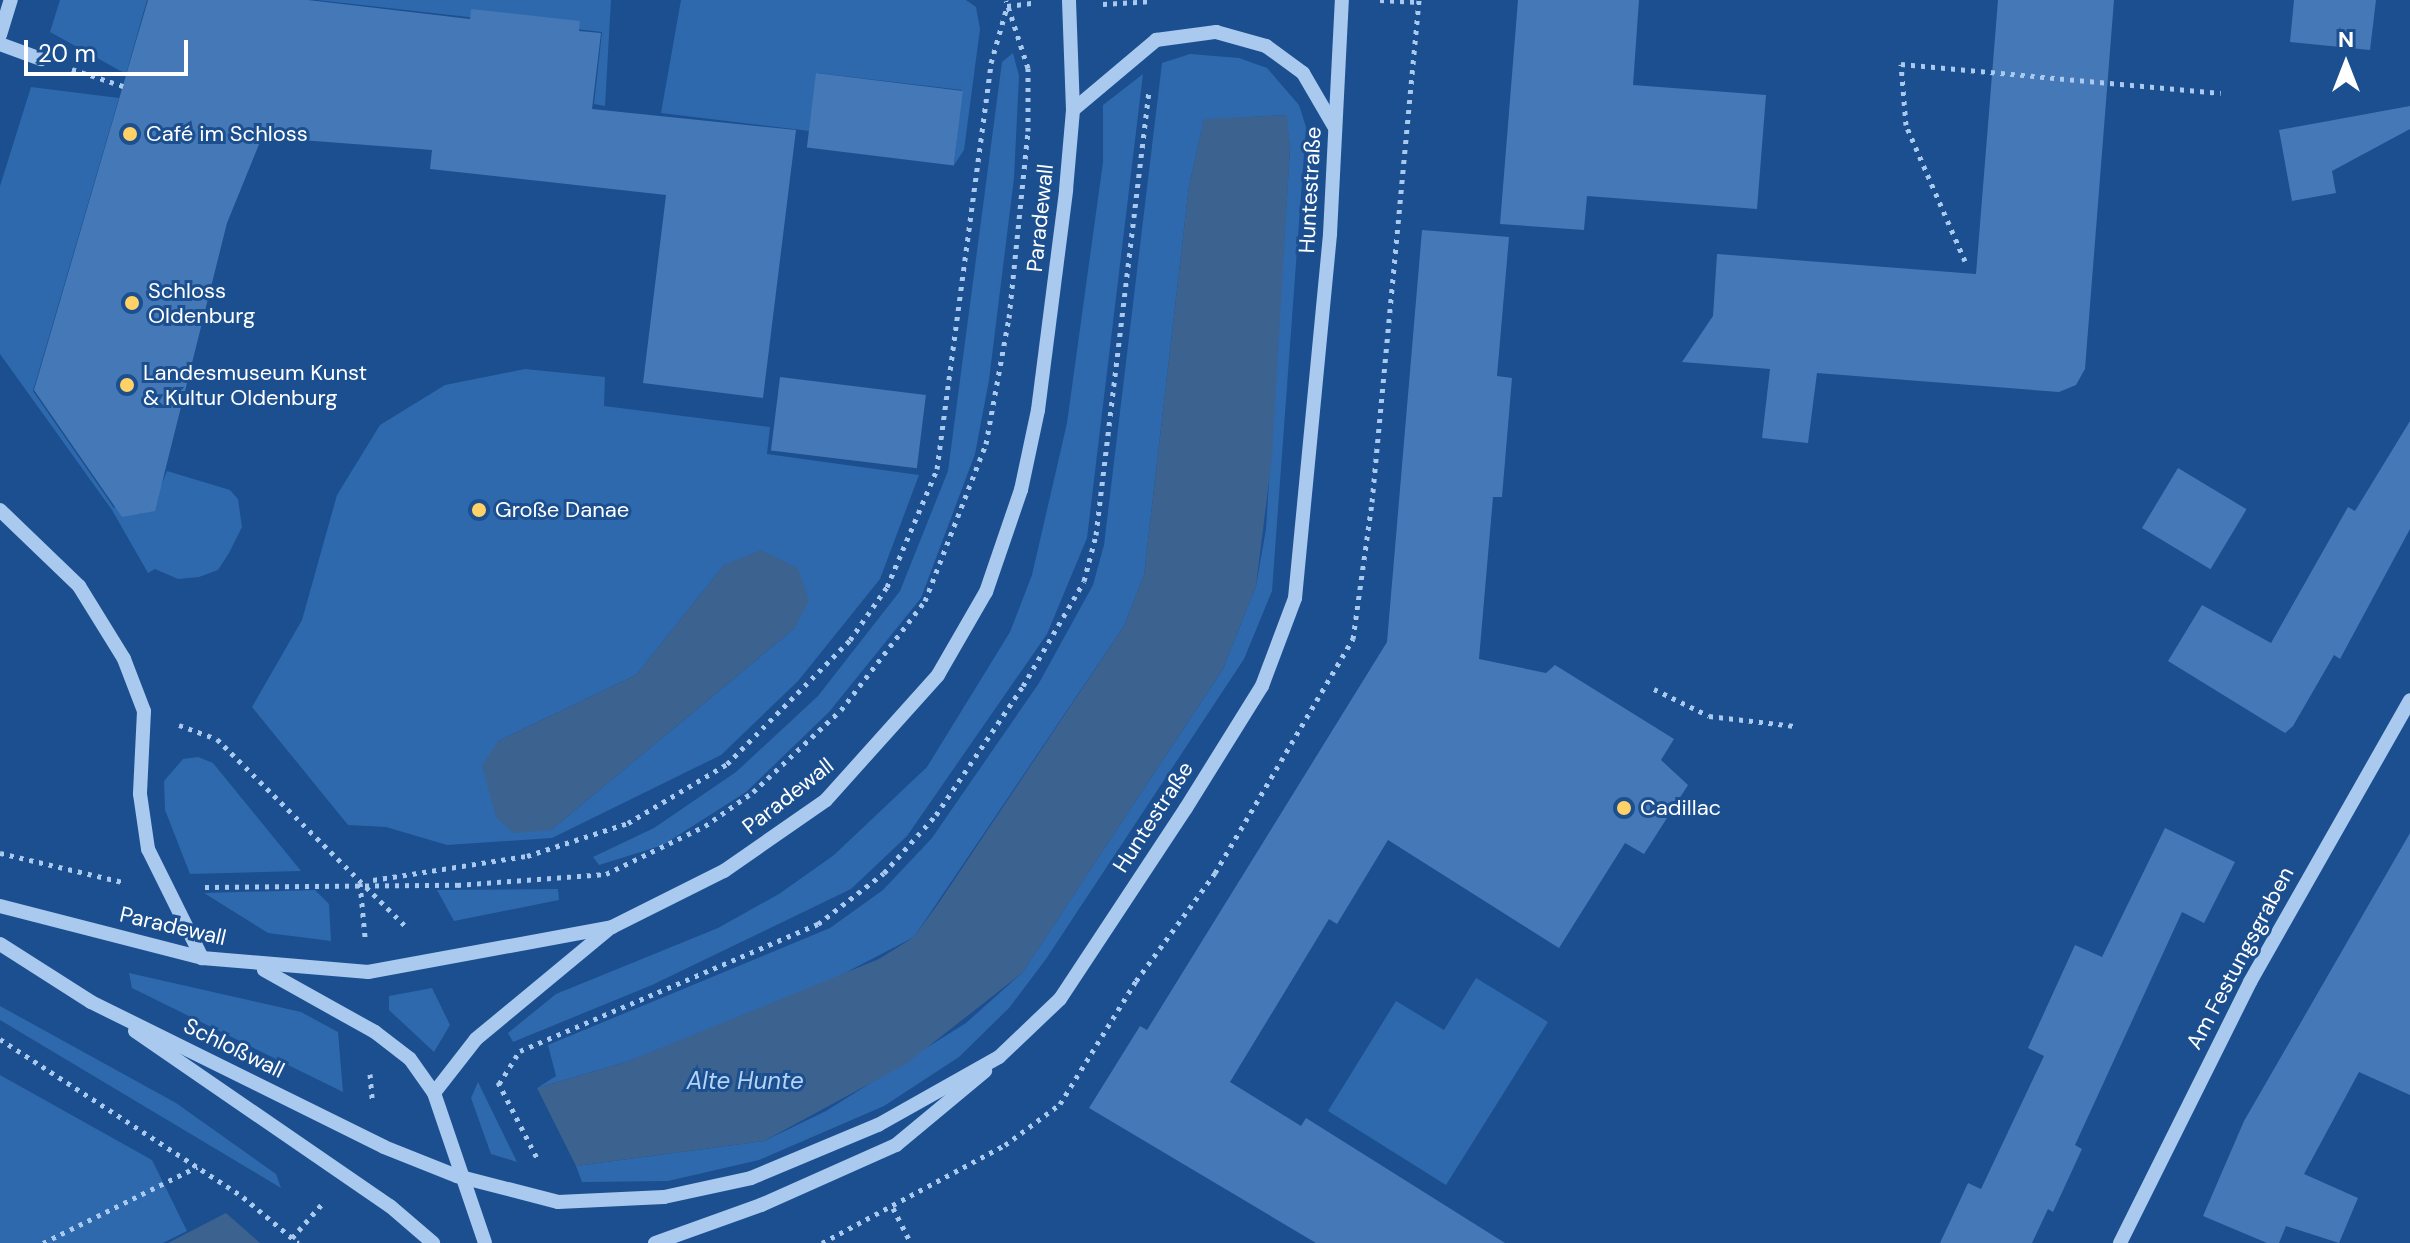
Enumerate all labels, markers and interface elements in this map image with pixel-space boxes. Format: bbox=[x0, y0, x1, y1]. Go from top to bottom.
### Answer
scale bar bbox=[28, 24, 192, 74]
north arrow bbox=[2306, 24, 2386, 104]
text: N bbox=[2338, 25, 2354, 54]
text: 20 m bbox=[38, 38, 96, 69]
place label: Café im Schloss bbox=[146, 121, 308, 147]
marker: Café im Schloss bbox=[121, 125, 139, 143]
street label: Huntestraße bbox=[1293, 126, 1327, 254]
street label: Paradewall bbox=[1021, 163, 1059, 273]
place label: Schloss Oldenburg bbox=[148, 277, 255, 328]
marker: Schloss Oldenburg bbox=[123, 294, 141, 312]
place label: Landesmuseum Kunst & Kultur Oldenburg bbox=[143, 359, 367, 410]
marker: Landesmuseum Kunst & Kultur Oldenburg bbox=[118, 376, 136, 394]
place label: Große Danae bbox=[495, 497, 629, 523]
marker: Große Danae bbox=[470, 501, 488, 519]
street label: Paradewall bbox=[737, 752, 839, 840]
street label: Huntestraße bbox=[1107, 757, 1199, 877]
place label: Cadillac bbox=[1640, 795, 1721, 821]
marker: Cadillac bbox=[1615, 799, 1633, 817]
street label: Am Festungsgraben bbox=[2181, 862, 2299, 1054]
street label: Paradewall bbox=[117, 901, 229, 951]
street label: Schloßwall bbox=[179, 1012, 289, 1084]
water label: Alte Hunte bbox=[686, 1067, 804, 1095]

